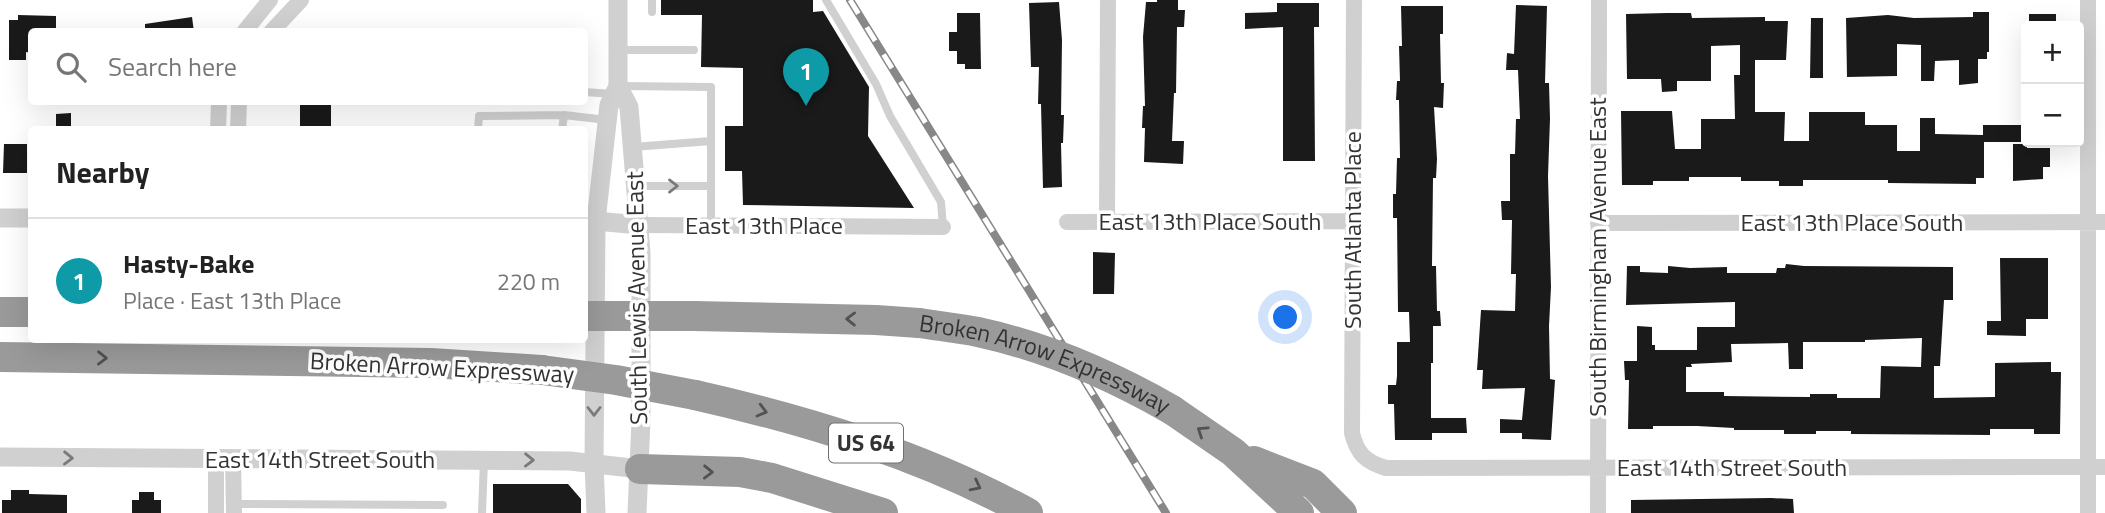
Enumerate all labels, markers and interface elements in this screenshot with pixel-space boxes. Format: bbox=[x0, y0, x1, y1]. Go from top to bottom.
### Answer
map controls bbox=[2021, 21, 2084, 147]
button: + bbox=[2021, 21, 2084, 84]
search box bbox=[28, 28, 588, 105]
text: Search here bbox=[108, 47, 237, 86]
icon: search bbox=[52, 48, 90, 86]
pin: 1 bbox=[783, 48, 829, 106]
button: − bbox=[2021, 84, 2084, 147]
street label: South Birmingham Avenue East bbox=[1579, 97, 1615, 417]
street label: South Atlanta Place bbox=[1334, 131, 1370, 329]
text: Nearby bbox=[56, 149, 149, 195]
street label: South Lewis Avenue East bbox=[616, 170, 656, 425]
one-way arrow bbox=[669, 178, 679, 194]
street label: East 13th Place South bbox=[1099, 203, 1321, 239]
street label: East 13th Place South bbox=[1741, 204, 1963, 240]
street label: East 13th Place bbox=[685, 207, 843, 243]
text: Hasty-Bake bbox=[123, 244, 255, 283]
text: 1 bbox=[73, 264, 85, 299]
text: 220 m bbox=[497, 264, 560, 299]
text: Place · East 13th Place bbox=[123, 283, 341, 318]
your location bbox=[1268, 300, 1302, 334]
street label: Broken Arrow Expressway bbox=[917, 304, 1178, 423]
one-way arrow bbox=[845, 312, 856, 327]
street label: Broken Arrow Expressway bbox=[309, 342, 576, 392]
one-way arrow bbox=[97, 350, 107, 366]
one-way arrow bbox=[756, 403, 768, 417]
one-way arrow bbox=[587, 406, 602, 417]
road number: US 64 bbox=[829, 424, 903, 462]
one-way arrow bbox=[1197, 426, 1210, 439]
street label: East 14th Street South bbox=[205, 441, 435, 477]
street label: East 14th Street South bbox=[1617, 449, 1847, 485]
one-way arrow bbox=[63, 451, 74, 466]
one-way arrow bbox=[524, 453, 535, 468]
one-way arrow bbox=[702, 464, 713, 479]
one-way arrow bbox=[969, 478, 981, 492]

